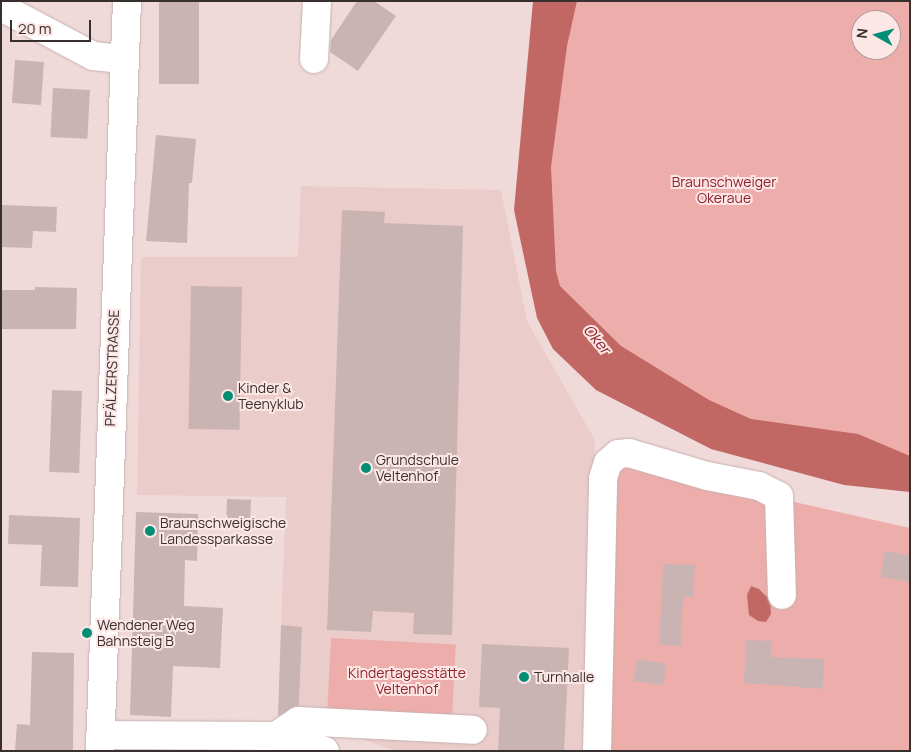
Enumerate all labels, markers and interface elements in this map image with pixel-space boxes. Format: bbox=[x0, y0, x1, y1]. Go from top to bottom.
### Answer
scale bar bbox=[12, 10, 94, 42]
north arrow bbox=[851, 10, 901, 60]
text: 20 m bbox=[18, 18, 51, 39]
text: N bbox=[852, 27, 872, 39]
park label: Braunschweiger Okeraue bbox=[672, 174, 776, 206]
street label: PFÄLZERSTRASSE bbox=[102, 309, 122, 427]
water label: Oker bbox=[580, 321, 614, 357]
place label: Kinder & Teenyklub bbox=[238, 380, 304, 412]
marker: Kinder & Teenyklub bbox=[222, 390, 234, 402]
place label: Grundschule Veltenhof bbox=[376, 452, 459, 484]
marker: Grundschule Veltenhof bbox=[360, 462, 372, 474]
place label: Braunschweigische Landessparkasse bbox=[160, 515, 286, 548]
marker: Braunschweigische Landessparkasse bbox=[144, 525, 156, 537]
place label: Wendener Weg Bahnsteig B bbox=[97, 617, 195, 650]
marker: Wendener Weg Bahnsteig B bbox=[81, 627, 93, 639]
park label: Kindertagesstätte Veltenhof bbox=[348, 665, 466, 698]
place label: Turnhalle bbox=[534, 669, 594, 685]
marker: Turnhalle bbox=[518, 671, 530, 683]

